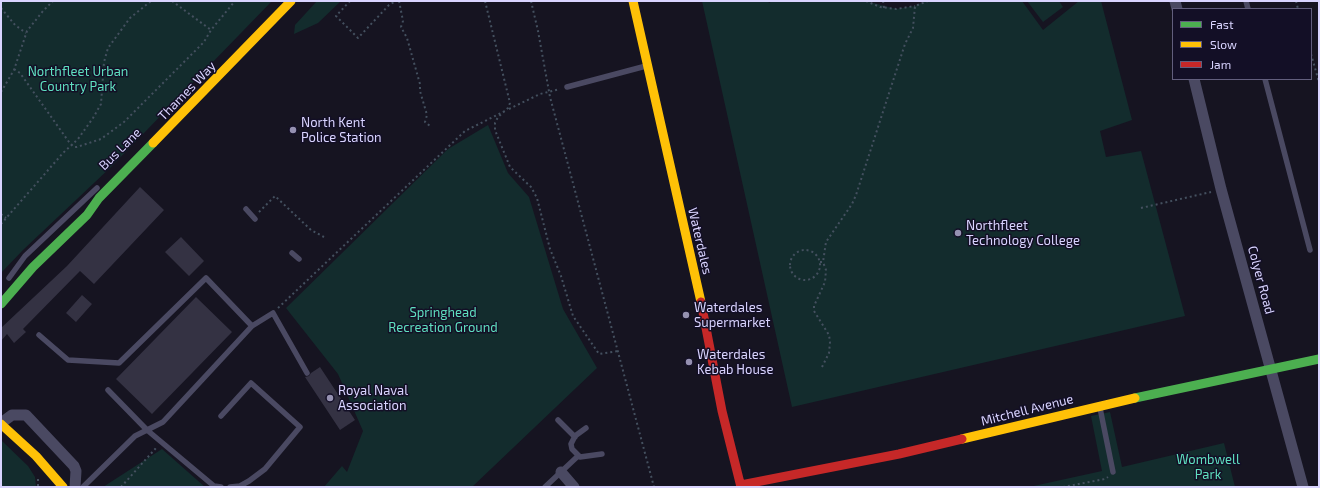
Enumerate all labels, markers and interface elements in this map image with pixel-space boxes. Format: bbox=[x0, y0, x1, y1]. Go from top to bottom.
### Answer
legend bbox=[1172, 8, 1312, 80]
text: Fast bbox=[1210, 17, 1233, 31]
text: Slow bbox=[1210, 37, 1237, 51]
text: Jam bbox=[1210, 57, 1231, 71]
street label: Thames Way bbox=[155, 58, 219, 124]
park label: Northfleet Urban Country Park bbox=[28, 64, 128, 95]
place label: North Kent Police Station bbox=[301, 115, 382, 146]
street label: Bus Lane bbox=[96, 125, 144, 173]
marker: North Kent Police Station bbox=[288, 125, 298, 135]
street label: Waterdales bbox=[685, 206, 715, 276]
place label: Northfleet Technology College bbox=[966, 218, 1080, 249]
marker: Northfleet Technology College bbox=[953, 228, 963, 238]
street label: Colyer Road bbox=[1244, 244, 1278, 316]
place label: Waterdales Supermarket bbox=[694, 300, 771, 331]
park label: Springhead Recreation Ground bbox=[388, 305, 498, 336]
marker: Waterdales Supermarket bbox=[681, 310, 691, 320]
place label: Waterdales Kebab House bbox=[697, 347, 773, 378]
marker: Waterdales Kebab House bbox=[684, 357, 694, 367]
place label: Royal Naval Association bbox=[338, 383, 408, 414]
street label: Mitchell Avenue bbox=[979, 391, 1075, 429]
marker: Royal Naval Association bbox=[325, 393, 335, 403]
park label: Wombwell Park bbox=[1176, 452, 1240, 483]

